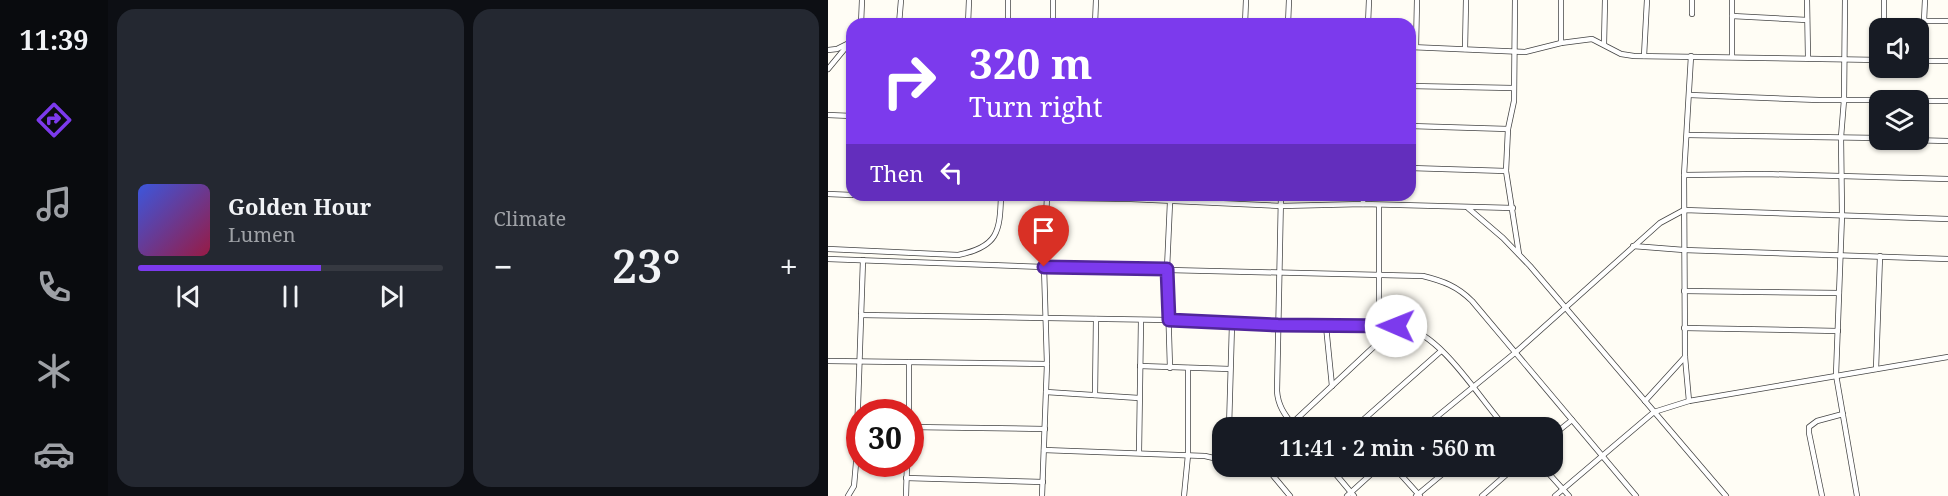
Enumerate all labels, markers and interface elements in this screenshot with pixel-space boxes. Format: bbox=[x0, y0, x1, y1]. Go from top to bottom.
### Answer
map controls bbox=[1869, 18, 1929, 150]
button: sound bbox=[1869, 18, 1929, 78]
text: 11:39 bbox=[19, 21, 89, 58]
text: 320 m bbox=[969, 34, 1093, 91]
icon: right bbox=[870, 42, 948, 120]
text: Turn right bbox=[969, 88, 1102, 125]
button: layers bbox=[1869, 90, 1929, 150]
icon: directions bbox=[33, 99, 75, 141]
icon: left bbox=[935, 156, 968, 189]
text: Then bbox=[870, 158, 923, 188]
icon: music bbox=[33, 183, 75, 225]
text: Golden Hour bbox=[228, 191, 371, 221]
text: Climate bbox=[494, 205, 566, 232]
pin bbox=[1018, 205, 1069, 267]
icon: arrive bbox=[1027, 214, 1060, 247]
text: Lumen bbox=[228, 221, 296, 248]
text: 23° bbox=[612, 235, 680, 296]
text: − bbox=[494, 244, 513, 289]
text: + bbox=[780, 244, 798, 289]
icon: phone bbox=[33, 266, 75, 308]
icon: previous bbox=[172, 280, 205, 313]
icon: pause bbox=[274, 280, 307, 313]
icon: next bbox=[375, 280, 408, 313]
position arrow bbox=[1364, 294, 1428, 358]
icon: climate bbox=[33, 350, 75, 392]
speed limit sign: 30 bbox=[846, 399, 924, 477]
text: 11:41 · 2 min · 560 m bbox=[1279, 432, 1496, 462]
icon: car bbox=[33, 433, 75, 475]

